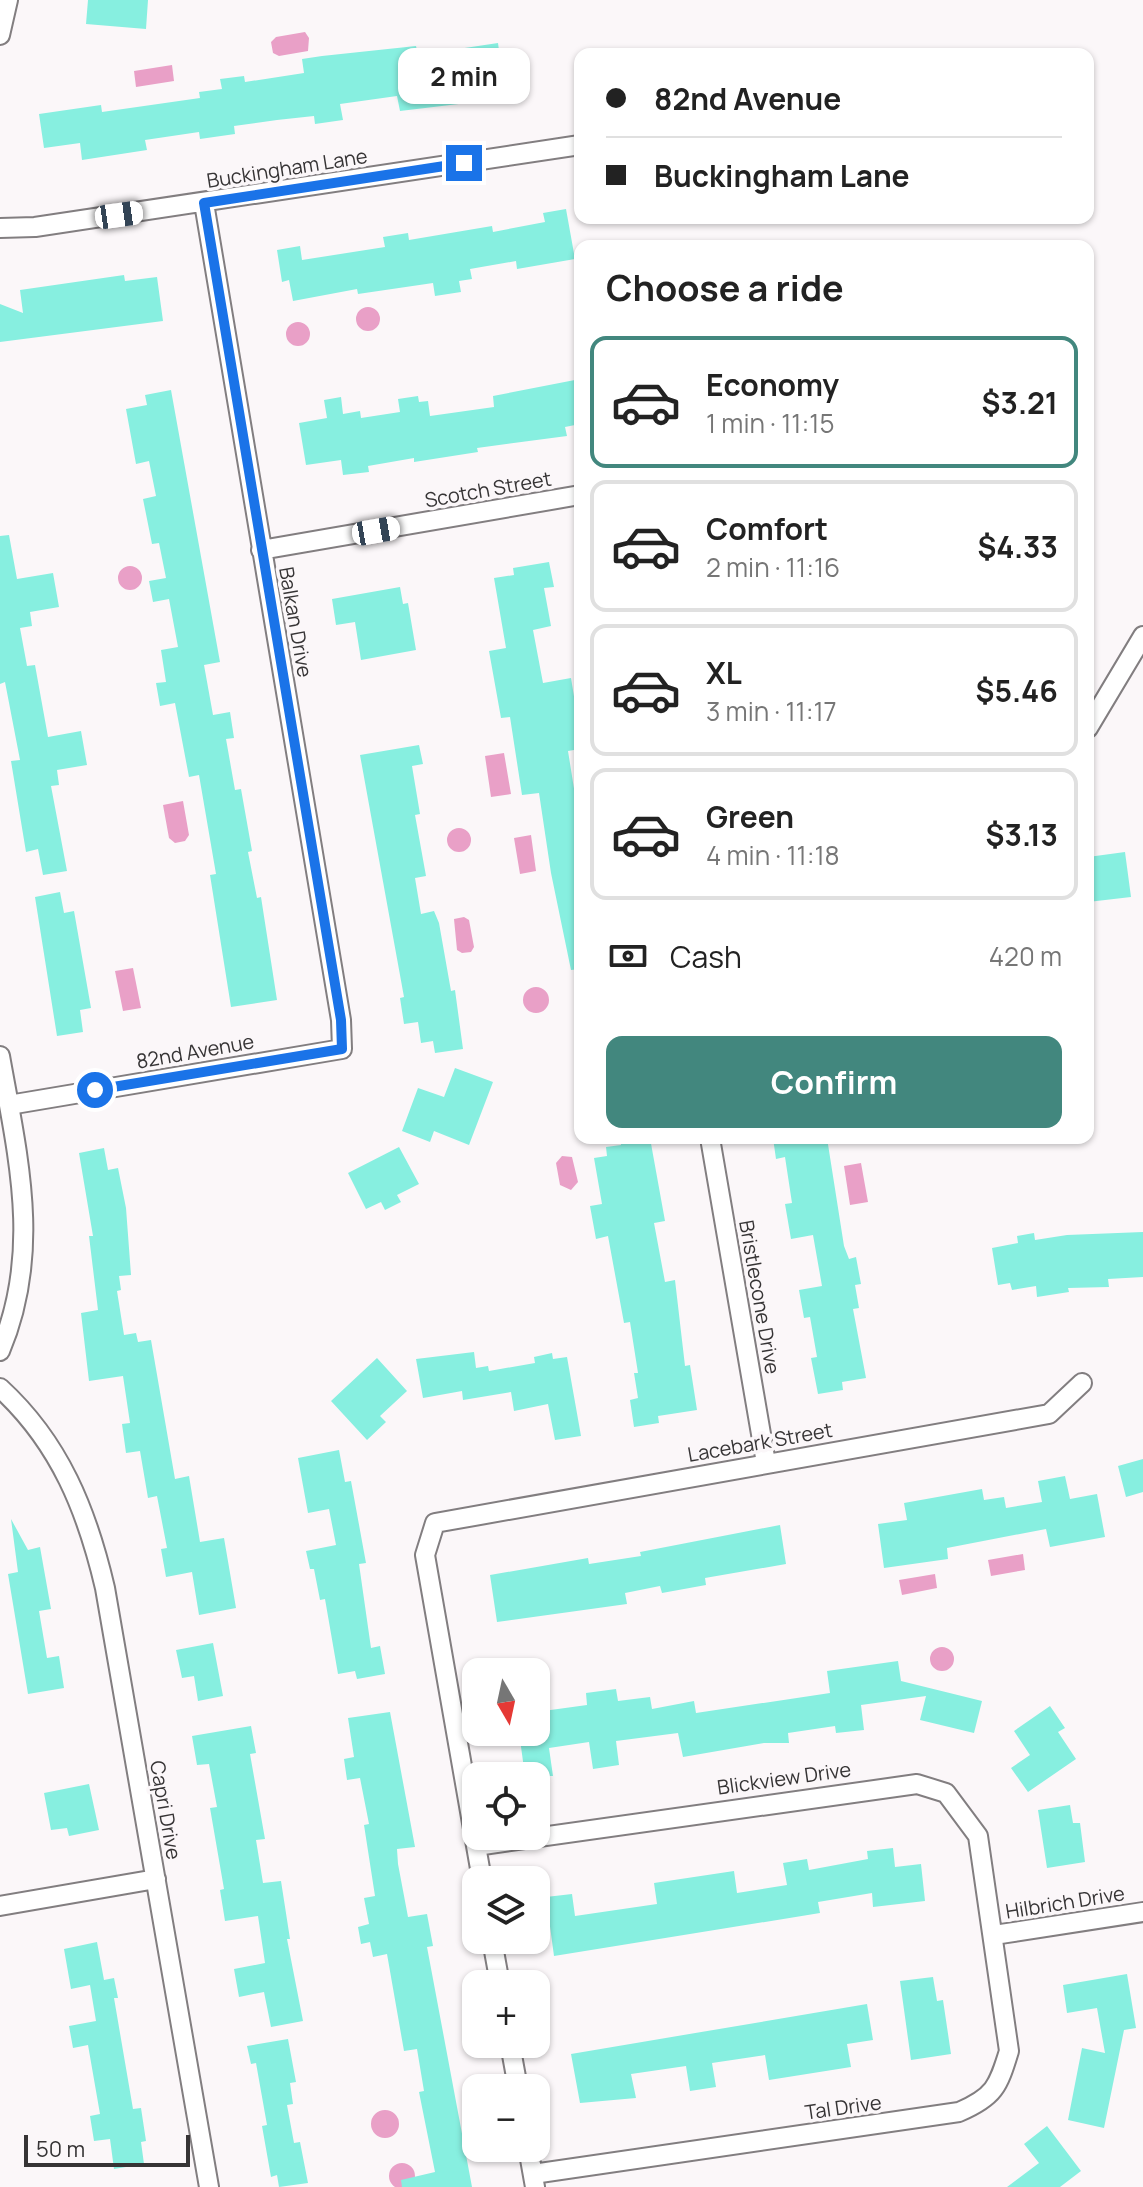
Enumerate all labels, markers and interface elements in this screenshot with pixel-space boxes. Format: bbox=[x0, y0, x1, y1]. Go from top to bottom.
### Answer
callout: 2 min bbox=[398, 47, 530, 103]
text: 2 min bbox=[430, 58, 498, 94]
text: 82nd Avenue bbox=[654, 78, 841, 119]
street label: Buckingham Lane bbox=[205, 142, 369, 194]
route end bbox=[446, 145, 482, 181]
text: Buckingham Lane bbox=[654, 155, 910, 196]
car bbox=[94, 200, 144, 230]
text: Choose a ride bbox=[606, 263, 844, 312]
text: Economy bbox=[706, 364, 839, 405]
icon: car bbox=[610, 366, 682, 438]
text: $3.21 bbox=[982, 382, 1058, 423]
text: 1 min · 11:15 bbox=[706, 405, 834, 441]
street label: Scotch Street bbox=[423, 465, 553, 513]
text: Comfort bbox=[706, 508, 828, 549]
icon: car bbox=[610, 510, 682, 582]
car bbox=[350, 515, 402, 547]
text: $4.33 bbox=[978, 526, 1058, 567]
text: 2 min · 11:16 bbox=[706, 549, 840, 585]
street label: Balkan Drive bbox=[273, 565, 319, 679]
text: XL bbox=[706, 652, 742, 693]
icon: car bbox=[610, 654, 682, 726]
text: $5.46 bbox=[976, 670, 1058, 711]
text: 3 min · 11:17 bbox=[706, 693, 837, 729]
text: Green bbox=[706, 796, 794, 837]
icon: car bbox=[610, 798, 682, 870]
text: $3.13 bbox=[986, 814, 1058, 855]
text: 4 min · 11:18 bbox=[706, 837, 840, 873]
icon: cash bbox=[606, 934, 650, 978]
text: Cash bbox=[670, 936, 742, 977]
text: 420 m bbox=[989, 938, 1062, 974]
street label: 82nd Avenue bbox=[134, 1027, 256, 1075]
button: Confirm bbox=[606, 1036, 1062, 1128]
route start bbox=[77, 1072, 113, 1108]
street label: Bristlecone Drive bbox=[733, 1218, 787, 1376]
street label: Lacebark Street bbox=[685, 1416, 835, 1468]
north arrow bbox=[462, 1658, 550, 1746]
map controls bbox=[462, 1658, 550, 2162]
street label: Blickview Drive bbox=[715, 1755, 853, 1801]
street label: Capri Drive bbox=[144, 1758, 188, 1862]
button: locate bbox=[462, 1762, 550, 1850]
button: layers bbox=[462, 1866, 550, 1954]
street label: Hilbrich Drive bbox=[1003, 1879, 1127, 1925]
button: + bbox=[462, 1970, 550, 2058]
button: − bbox=[462, 2074, 550, 2162]
street label: Tal Drive bbox=[803, 2088, 883, 2126]
scale bar bbox=[24, 2131, 190, 2167]
text: 50 m bbox=[36, 2134, 85, 2164]

